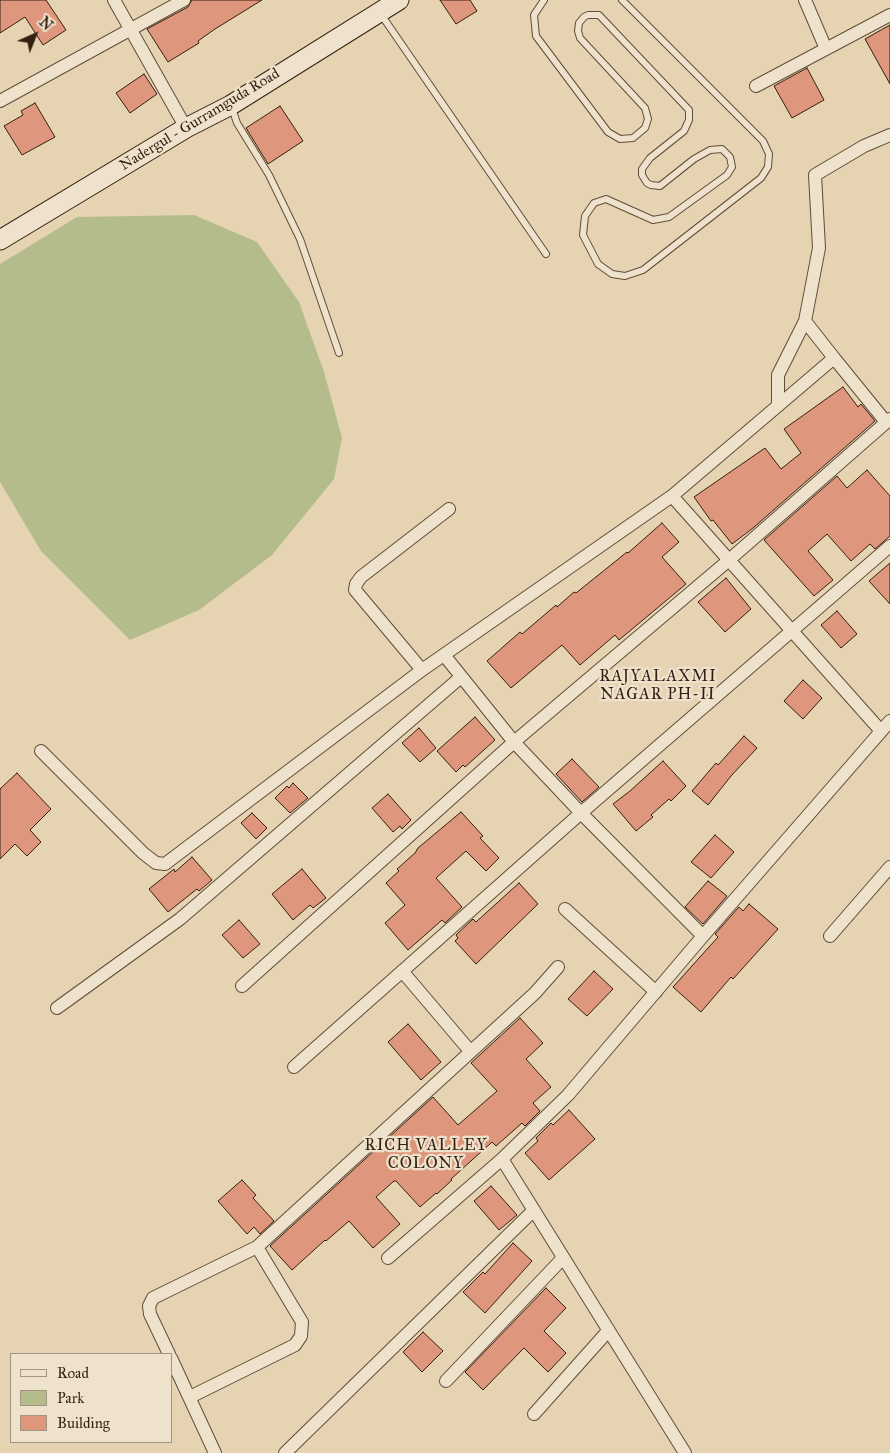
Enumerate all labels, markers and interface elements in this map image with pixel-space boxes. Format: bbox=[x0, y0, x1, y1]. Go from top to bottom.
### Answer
north arrow bbox=[10, 10, 60, 60]
text: N bbox=[36, 14, 56, 34]
street label: Nadergul - Gurramguda Road bbox=[117, 65, 283, 175]
district label: RAJYALAXMI NAGAR PH-II bbox=[598, 667, 718, 705]
district label: RICH VALLEY COLONY bbox=[363, 1136, 489, 1174]
legend bbox=[10, 1353, 172, 1443]
text: Road bbox=[57, 1364, 89, 1382]
text: Park bbox=[57, 1389, 84, 1407]
text: Building bbox=[57, 1414, 110, 1432]

